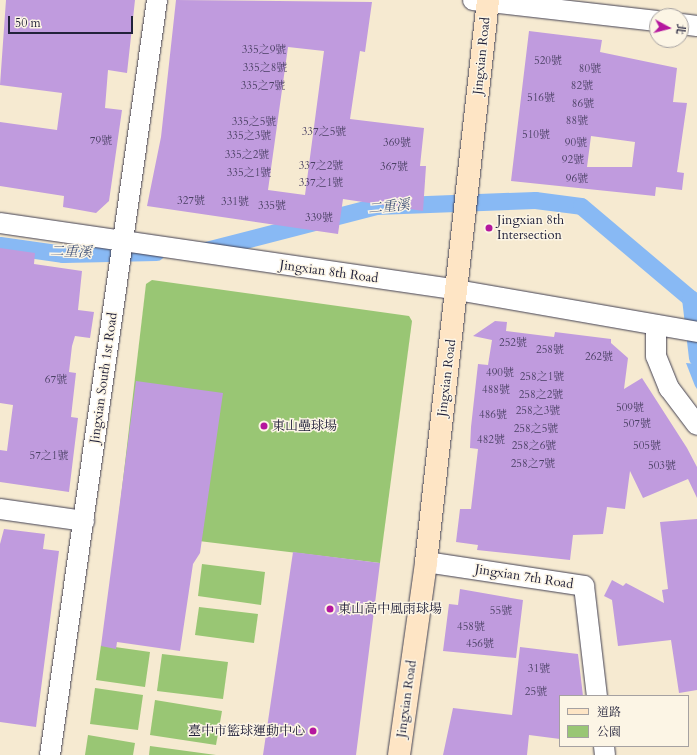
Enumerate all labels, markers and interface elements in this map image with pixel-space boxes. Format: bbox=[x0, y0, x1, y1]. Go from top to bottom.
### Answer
scale bar bbox=[10, 8, 135, 34]
north arrow bbox=[649, 8, 689, 48]
text: 50 m bbox=[15, 15, 41, 31]
street label: Jingxian Road bbox=[470, 16, 494, 96]
text: 北 bbox=[672, 23, 689, 36]
house number: 335之9號 bbox=[242, 43, 286, 57]
house number: 520號 bbox=[534, 54, 562, 68]
house number: 335之8號 bbox=[243, 61, 287, 75]
house number: 80號 bbox=[579, 62, 601, 76]
house number: 335之7號 bbox=[241, 79, 285, 93]
house number: 82號 bbox=[571, 79, 593, 93]
house number: 516號 bbox=[527, 91, 555, 105]
house number: 86號 bbox=[572, 97, 594, 111]
house number: 88號 bbox=[566, 114, 588, 128]
house number: 335之5號 bbox=[232, 115, 276, 129]
house number: 337之5號 bbox=[302, 125, 346, 139]
house number: 510號 bbox=[522, 128, 550, 142]
house number: 335之3號 bbox=[227, 129, 271, 143]
house number: 79號 bbox=[90, 134, 112, 148]
house number: 369號 bbox=[383, 136, 411, 150]
house number: 90號 bbox=[565, 136, 587, 150]
house number: 335之2號 bbox=[225, 148, 269, 162]
house number: 92號 bbox=[562, 153, 584, 167]
house number: 337之2號 bbox=[299, 159, 343, 173]
house number: 367號 bbox=[380, 160, 408, 174]
house number: 335之1號 bbox=[227, 166, 271, 180]
house number: 96號 bbox=[566, 172, 588, 186]
house number: 337之1號 bbox=[299, 176, 343, 190]
house number: 327號 bbox=[177, 194, 205, 208]
house number: 331號 bbox=[221, 195, 249, 209]
water label: 二重溪 bbox=[367, 196, 411, 218]
house number: 335號 bbox=[258, 199, 286, 213]
house number: 339號 bbox=[305, 211, 333, 225]
place label: Jingxian 8th Intersection bbox=[497, 213, 564, 244]
marker: Jingxian 8th Intersection bbox=[484, 223, 494, 233]
water label: 二重溪 bbox=[50, 243, 92, 261]
street label: Jingxian 8th Road bbox=[279, 257, 379, 287]
street label: Jingxian South 1st Road bbox=[87, 312, 121, 444]
house number: 252號 bbox=[499, 336, 527, 350]
street label: Jingxian Road bbox=[435, 338, 459, 418]
house number: 258號 bbox=[536, 343, 564, 357]
house number: 262號 bbox=[585, 350, 613, 364]
house number: 490號 bbox=[486, 366, 514, 380]
house number: 258之1號 bbox=[520, 370, 564, 384]
house number: 67號 bbox=[45, 373, 67, 387]
house number: 488號 bbox=[482, 383, 510, 397]
house number: 258之2號 bbox=[519, 388, 563, 402]
house number: 509號 bbox=[616, 401, 644, 415]
house number: 258之3號 bbox=[516, 404, 560, 418]
house number: 486號 bbox=[479, 408, 507, 422]
house number: 507號 bbox=[623, 417, 651, 431]
place label: 東山壘球場 bbox=[272, 418, 337, 434]
marker: 東山壘球場 bbox=[259, 421, 269, 431]
house number: 258之5號 bbox=[514, 422, 558, 436]
house number: 482號 bbox=[477, 433, 505, 447]
house number: 258之6號 bbox=[512, 439, 556, 453]
house number: 505號 bbox=[633, 439, 661, 453]
house number: 57之1號 bbox=[30, 449, 68, 463]
house number: 258之7號 bbox=[511, 457, 555, 471]
house number: 503號 bbox=[648, 459, 676, 473]
street label: Jingxian 7th Road bbox=[474, 562, 574, 592]
place label: 東山高中風雨球場 bbox=[338, 601, 442, 617]
marker: 東山高中風雨球場 bbox=[325, 604, 335, 614]
house number: 55號 bbox=[490, 604, 512, 618]
house number: 458號 bbox=[457, 620, 485, 634]
house number: 456號 bbox=[466, 637, 494, 651]
street label: Jingxian Road bbox=[394, 659, 420, 739]
house number: 31號 bbox=[528, 662, 550, 676]
house number: 25號 bbox=[525, 685, 547, 699]
legend bbox=[559, 695, 689, 747]
text: 道路 bbox=[597, 704, 621, 720]
place label: 臺中市籃球運動中心 bbox=[188, 723, 305, 739]
text: 公園 bbox=[597, 724, 621, 740]
marker: 臺中市籃球運動中心 bbox=[308, 726, 318, 736]

